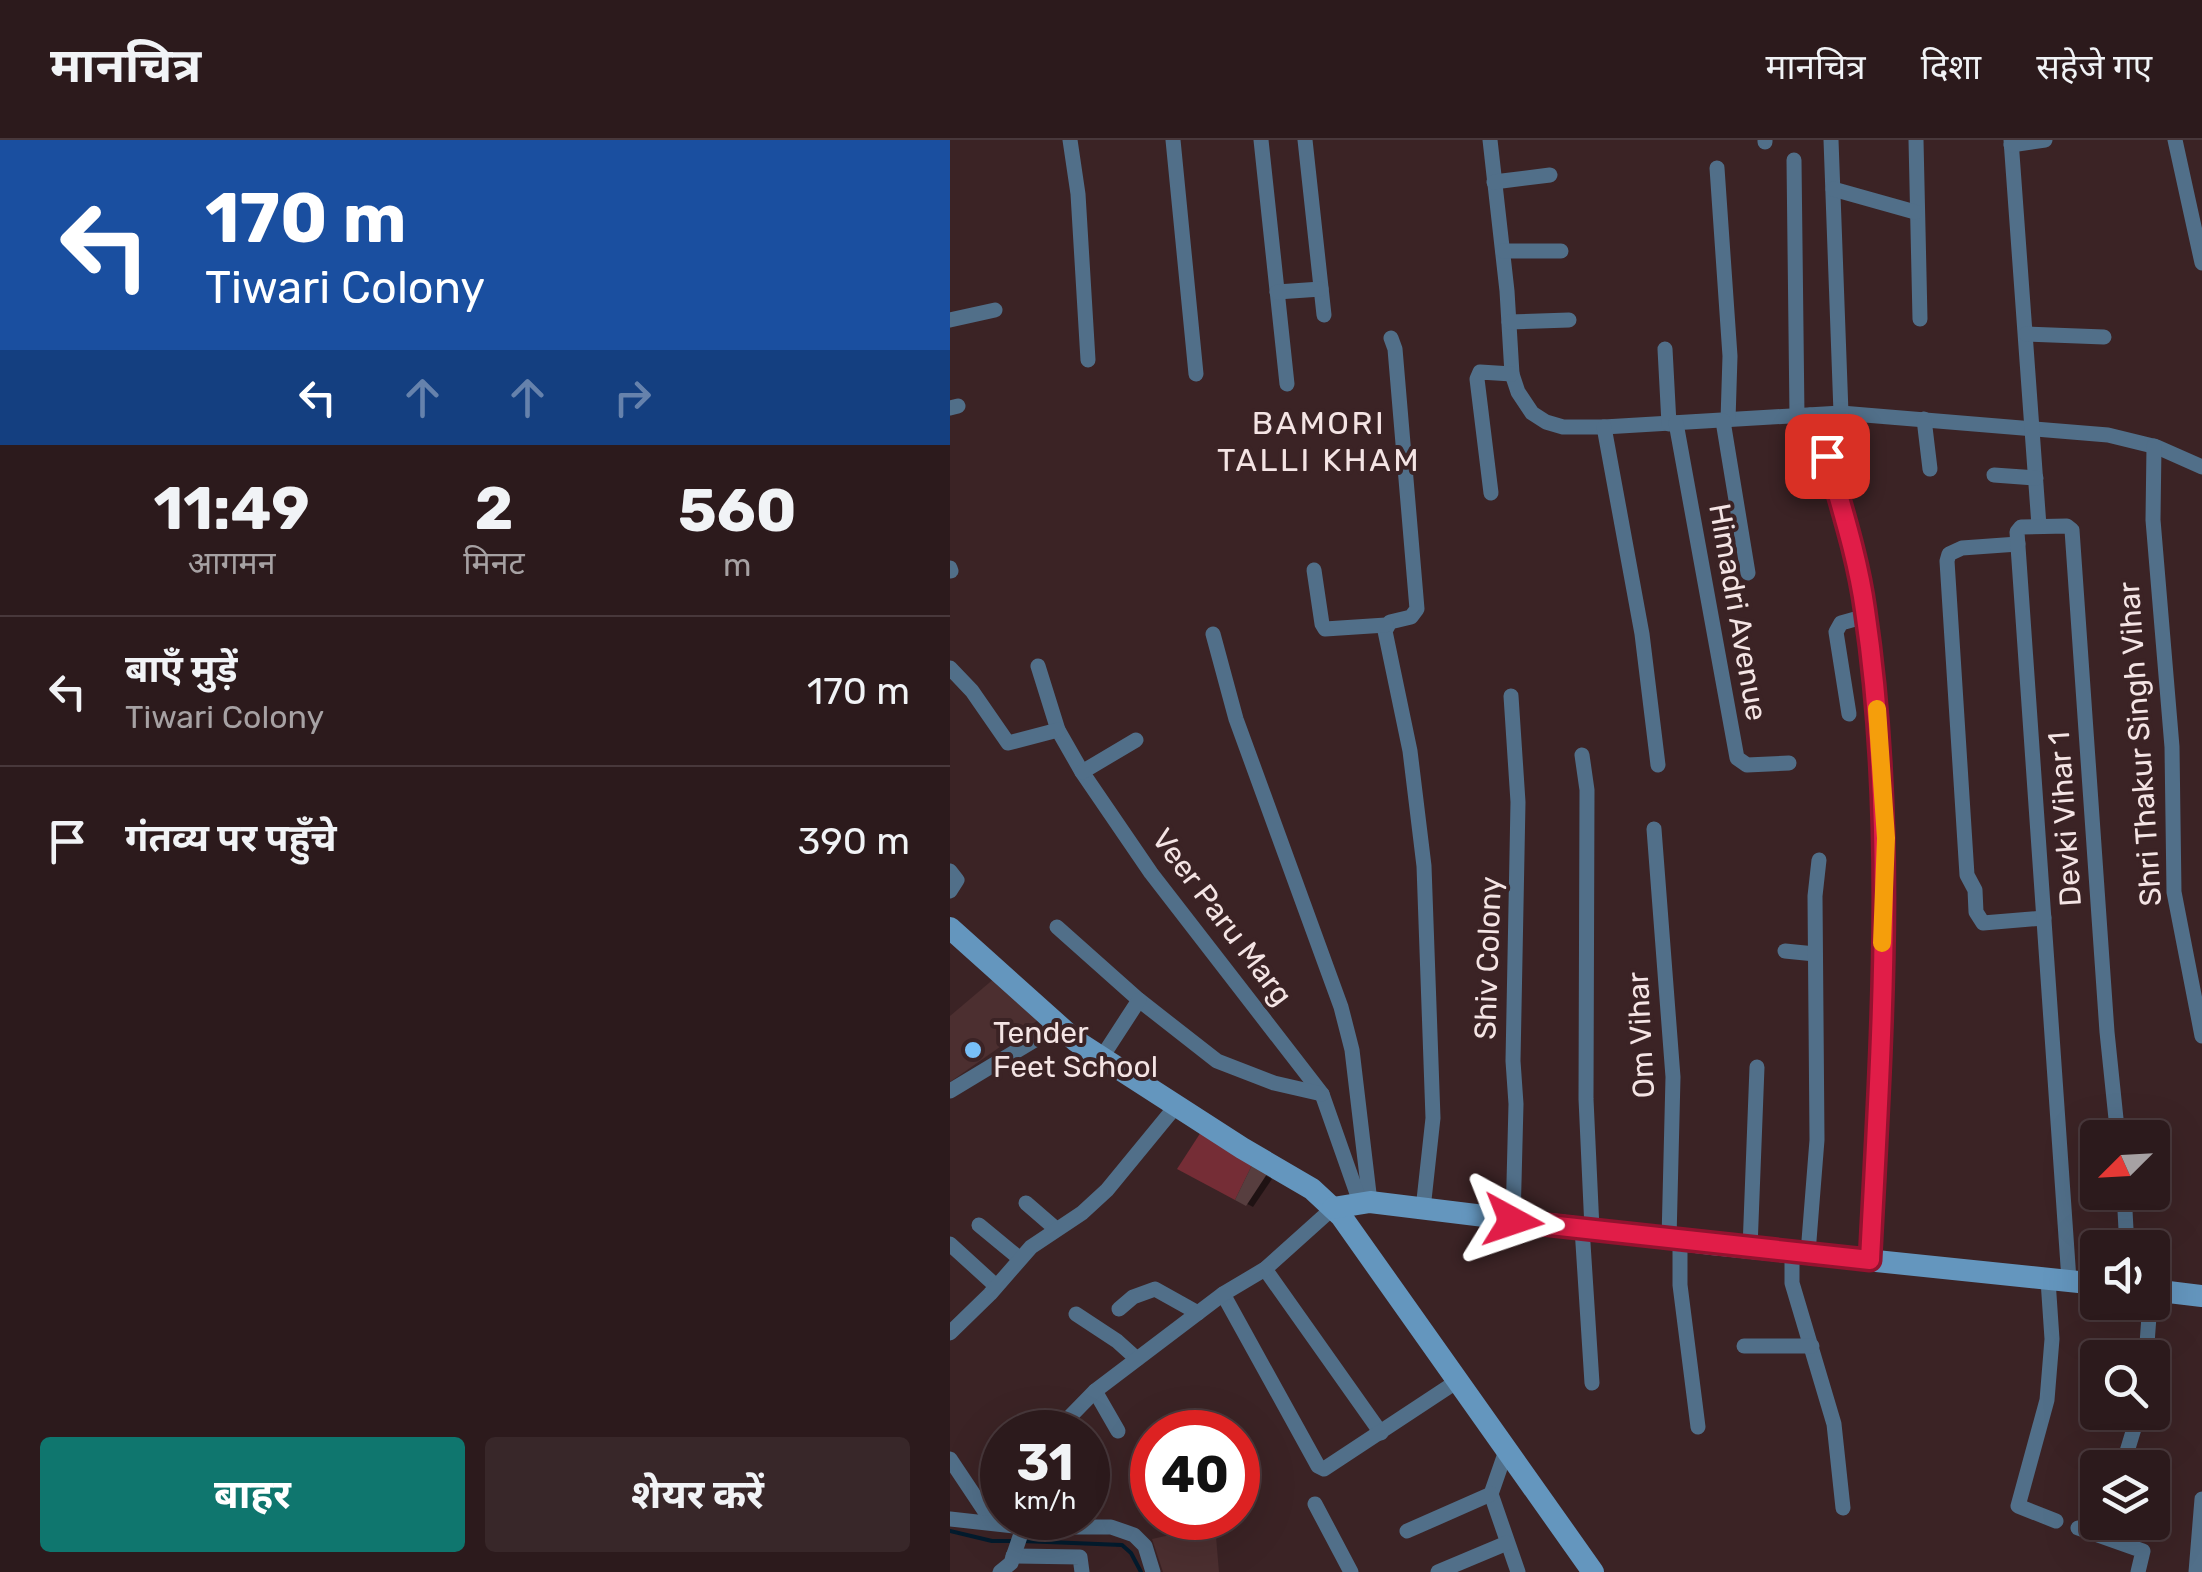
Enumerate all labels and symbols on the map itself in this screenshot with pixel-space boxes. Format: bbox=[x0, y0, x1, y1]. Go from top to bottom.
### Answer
district label: BAMORI TALLI KHAM bbox=[1217, 404, 1421, 479]
pin bbox=[1785, 414, 1870, 499]
street label: Himadri Avenue bbox=[1701, 501, 1775, 723]
street label: Shri Thakur Singh Vihar bbox=[2111, 580, 2169, 907]
street label: Devki Vihar 1 bbox=[2041, 730, 2089, 908]
street label: Veer Paru Marg bbox=[1144, 822, 1300, 1012]
street label: Shiv Colony bbox=[1467, 876, 1509, 1040]
street label: Om Vihar bbox=[1620, 970, 1662, 1099]
place label: Tender Feet School bbox=[993, 1015, 1158, 1085]
marker: Tender Feet School bbox=[962, 1039, 984, 1061]
north arrow bbox=[2080, 1120, 2170, 1210]
position arrow bbox=[1461, 1169, 1565, 1273]
speed limit sign: 40 bbox=[1130, 1410, 1260, 1540]

